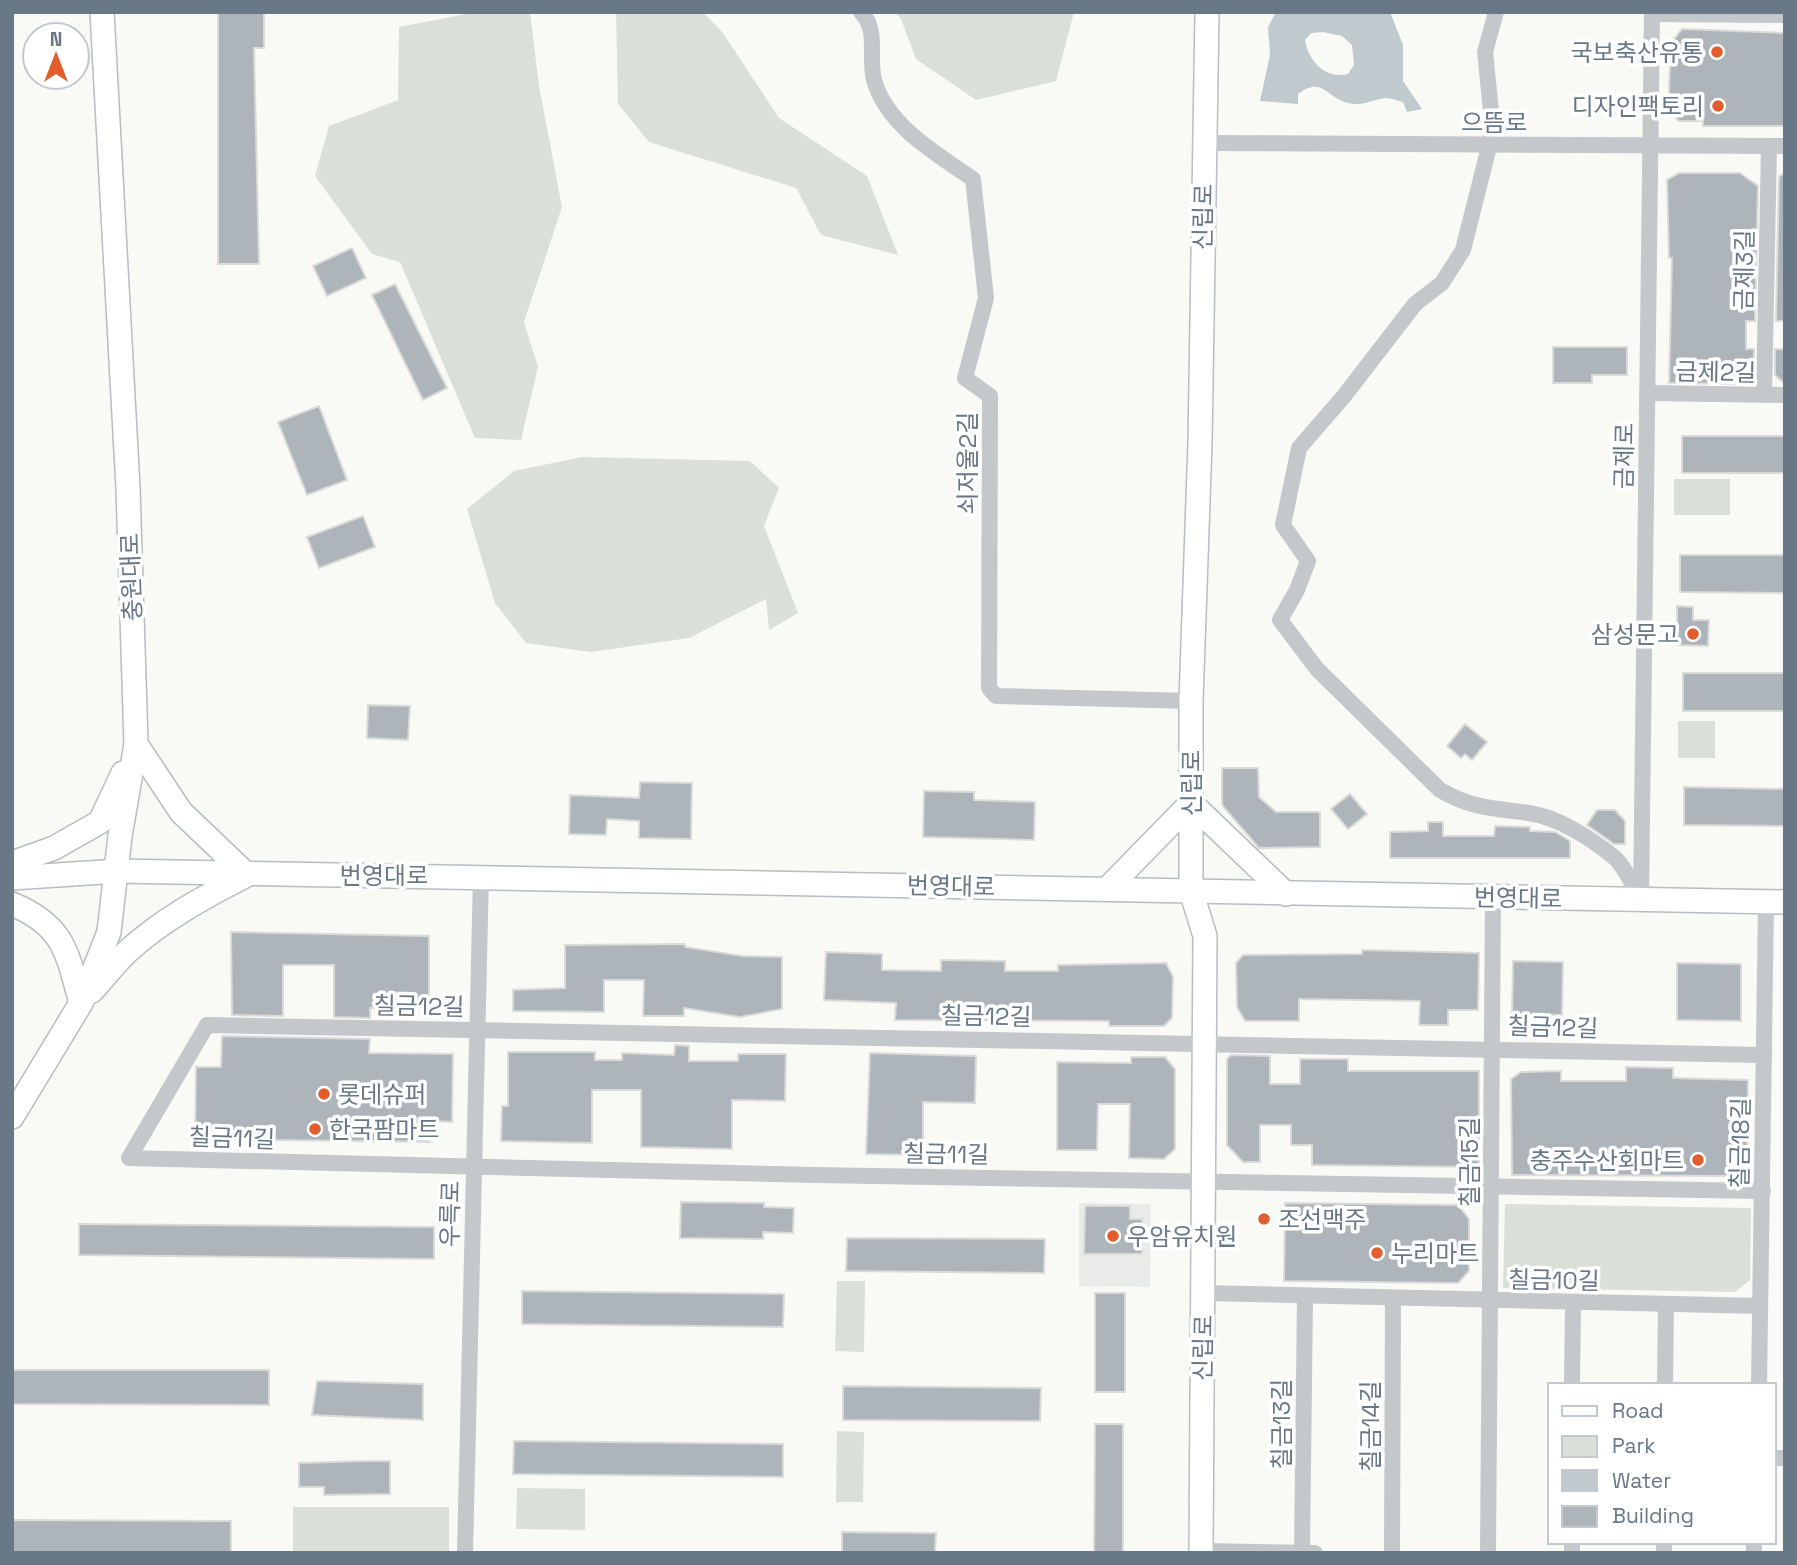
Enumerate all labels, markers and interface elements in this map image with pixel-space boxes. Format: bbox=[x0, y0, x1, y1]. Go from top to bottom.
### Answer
north arrow bbox=[21, 21, 91, 91]
text: N bbox=[50, 27, 62, 52]
place label: 국보축산유통 bbox=[1571, 37, 1703, 68]
marker: 국보축산유통 bbox=[1709, 44, 1725, 60]
place label: 디자인팩토리 bbox=[1572, 91, 1704, 122]
marker: 디자인팩토리 bbox=[1710, 98, 1726, 114]
street label: 으뜸로 bbox=[1461, 107, 1527, 138]
street label: 신립로 bbox=[1187, 184, 1219, 250]
street label: 금제3길 bbox=[1728, 229, 1760, 311]
street label: 금제2길 bbox=[1675, 356, 1757, 388]
street label: 쇠저울2길 bbox=[952, 412, 983, 514]
street label: 금제로 bbox=[1608, 423, 1640, 489]
street label: 충원대로 bbox=[114, 532, 148, 622]
place label: 삼성문고 bbox=[1591, 619, 1679, 650]
marker: 삼성문고 bbox=[1685, 626, 1701, 642]
street label: 신립로 bbox=[1176, 750, 1207, 816]
street label: 번영대로 bbox=[340, 860, 428, 891]
street label: 번영대로 bbox=[907, 870, 995, 902]
street label: 번영대로 bbox=[1474, 882, 1562, 914]
street label: 칠금12길 bbox=[373, 990, 465, 1022]
street label: 칠금12길 bbox=[940, 1000, 1032, 1032]
street label: 칠금12길 bbox=[1507, 1010, 1599, 1044]
place label: 롯데슈퍼 bbox=[338, 1079, 426, 1110]
marker: 롯데슈퍼 bbox=[316, 1086, 332, 1102]
street label: 칠금18길 bbox=[1724, 1097, 1756, 1189]
place label: 한국팜마트 bbox=[329, 1114, 439, 1145]
street label: 칠금15길 bbox=[1454, 1117, 1485, 1207]
street label: 칠금11길 bbox=[188, 1121, 276, 1155]
marker: 한국팜마트 bbox=[307, 1121, 323, 1137]
street label: 칠금11길 bbox=[903, 1138, 989, 1170]
place label: 충주수산회마트 bbox=[1529, 1145, 1684, 1176]
marker: 충주수산회마트 bbox=[1690, 1152, 1706, 1168]
street label: 우륵로 bbox=[434, 1181, 466, 1247]
place label: 조선맥주 bbox=[1278, 1204, 1366, 1235]
marker: 조선맥주 bbox=[1256, 1211, 1272, 1227]
place label: 우암유치원 bbox=[1127, 1221, 1237, 1252]
marker: 우암유치원 bbox=[1105, 1228, 1121, 1244]
place label: 누리마트 bbox=[1391, 1238, 1479, 1269]
marker: 누리마트 bbox=[1369, 1245, 1385, 1261]
street label: 칠금10길 bbox=[1508, 1264, 1600, 1296]
street label: 신립로 bbox=[1187, 1315, 1219, 1381]
street label: 칠금13길 bbox=[1266, 1379, 1297, 1469]
street label: 칠금14길 bbox=[1355, 1380, 1386, 1472]
legend bbox=[1548, 1383, 1776, 1544]
text: Road bbox=[1612, 1397, 1664, 1424]
text: Park bbox=[1612, 1432, 1656, 1459]
text: Water bbox=[1612, 1467, 1671, 1494]
text: Building bbox=[1612, 1502, 1694, 1529]

